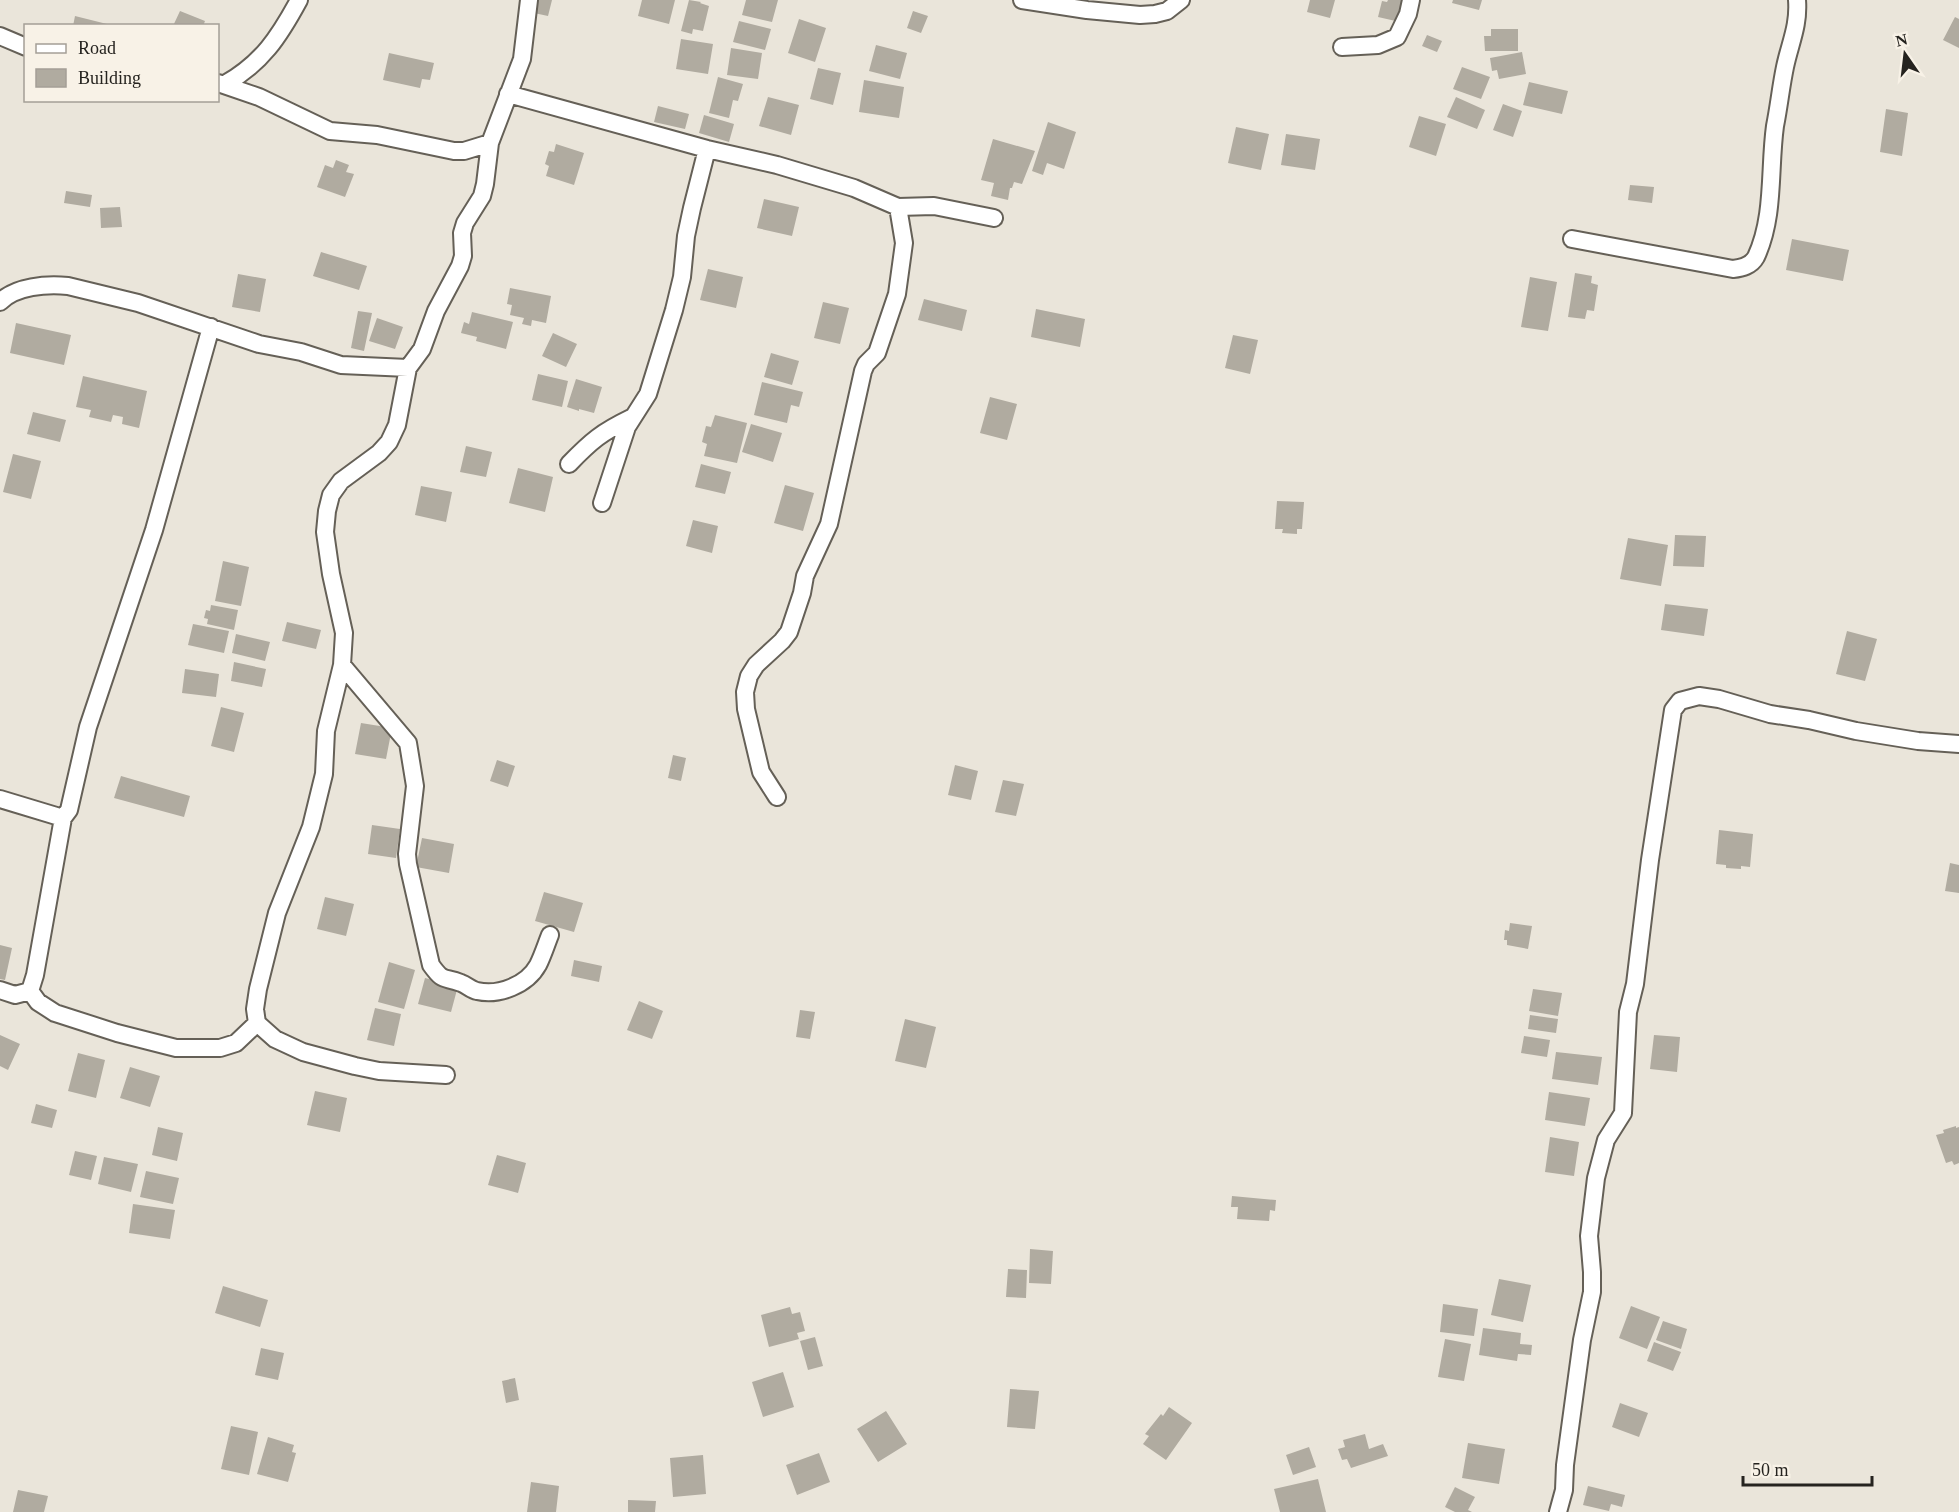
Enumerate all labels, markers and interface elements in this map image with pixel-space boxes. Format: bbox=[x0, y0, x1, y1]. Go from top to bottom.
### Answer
legend bbox=[24, 24, 219, 102]
north arrow bbox=[1875, 24, 1935, 84]
text: N bbox=[1894, 30, 1910, 50]
text: Road bbox=[78, 38, 116, 58]
text: Building bbox=[78, 68, 141, 88]
scale bar bbox=[1743, 1449, 1872, 1487]
text: 50 m bbox=[1752, 1460, 1789, 1480]

